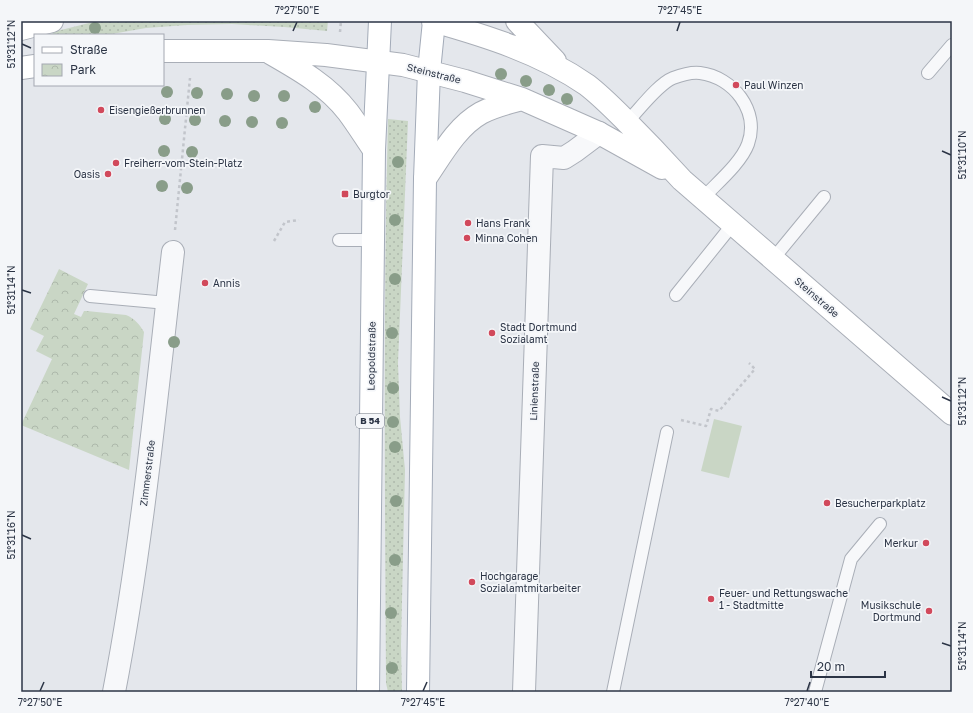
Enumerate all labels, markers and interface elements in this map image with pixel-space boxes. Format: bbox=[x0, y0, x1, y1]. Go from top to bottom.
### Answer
text: 7°27'50"E bbox=[275, 4, 319, 16]
text: 7°27'45"E bbox=[658, 4, 702, 16]
text: 51°31'12"N bbox=[5, 20, 17, 68]
legend bbox=[34, 34, 164, 86]
text: Straße bbox=[70, 42, 108, 57]
street label: Steinstraße bbox=[406, 61, 462, 86]
text: Park bbox=[70, 62, 96, 77]
place label: Paul Winzen bbox=[744, 79, 803, 91]
marker: Paul Winzen bbox=[731, 80, 741, 90]
place label: Eisengießerbrunnen bbox=[109, 104, 206, 116]
marker: Eisengießerbrunnen bbox=[96, 105, 106, 115]
text: 51°31'10"N bbox=[956, 130, 968, 180]
place label: Freiherr-vom-Stein-Platz bbox=[124, 157, 242, 169]
marker: Freiherr-vom-Stein-Platz bbox=[111, 158, 121, 168]
place label: Oasis bbox=[74, 168, 100, 180]
marker: Oasis bbox=[103, 169, 113, 179]
place label: Burgtor bbox=[353, 188, 390, 200]
marker: Burgtor bbox=[340, 189, 350, 199]
place label: Hans Frank bbox=[476, 217, 531, 229]
marker: Hans Frank bbox=[463, 218, 473, 228]
place label: Minna Cohen bbox=[475, 232, 538, 244]
marker: Minna Cohen bbox=[462, 233, 472, 243]
text: 51°31'14"N bbox=[5, 265, 17, 315]
street label: Steinstraße bbox=[792, 274, 842, 320]
place label: Annis bbox=[213, 277, 240, 289]
marker: Annis bbox=[200, 278, 210, 288]
street label: Leopoldstraße bbox=[364, 321, 378, 391]
place label: Stadt Dortmund Sozialamt bbox=[500, 321, 577, 345]
marker: Stadt Dortmund Sozialamt bbox=[487, 328, 497, 338]
street label: Linienstraße bbox=[527, 361, 541, 421]
text: 51°31'12"N bbox=[956, 377, 968, 425]
road number: B 54 bbox=[356, 414, 384, 428]
street label: Zimmerstraße bbox=[137, 439, 157, 507]
place label: Besucherparkplatz bbox=[835, 497, 926, 509]
marker: Besucherparkplatz bbox=[822, 498, 832, 508]
text: 51°31'16"N bbox=[5, 510, 17, 560]
place label: Merkur bbox=[884, 537, 918, 549]
marker: Merkur bbox=[921, 538, 931, 548]
place label: Hochgarage Sozialamtmitarbeiter bbox=[480, 570, 581, 594]
marker: Hochgarage Sozialamtmitarbeiter bbox=[467, 577, 477, 587]
place label: Feuer- und Rettungswache 1 - Stadtmitte bbox=[719, 587, 848, 611]
marker: Feuer- und Rettungswache 1 - Stadtmitte bbox=[706, 594, 716, 604]
place label: Musikschule Dortmund bbox=[861, 599, 921, 623]
marker: Musikschule Dortmund bbox=[924, 606, 934, 616]
text: 51°31'14"N bbox=[956, 621, 968, 671]
scale bar bbox=[811, 653, 885, 679]
text: 20 m bbox=[817, 659, 845, 674]
text: 7°27'50"E bbox=[18, 696, 62, 708]
text: 7°27'45"E bbox=[401, 696, 445, 708]
text: 7°27'40"E bbox=[785, 696, 829, 708]

